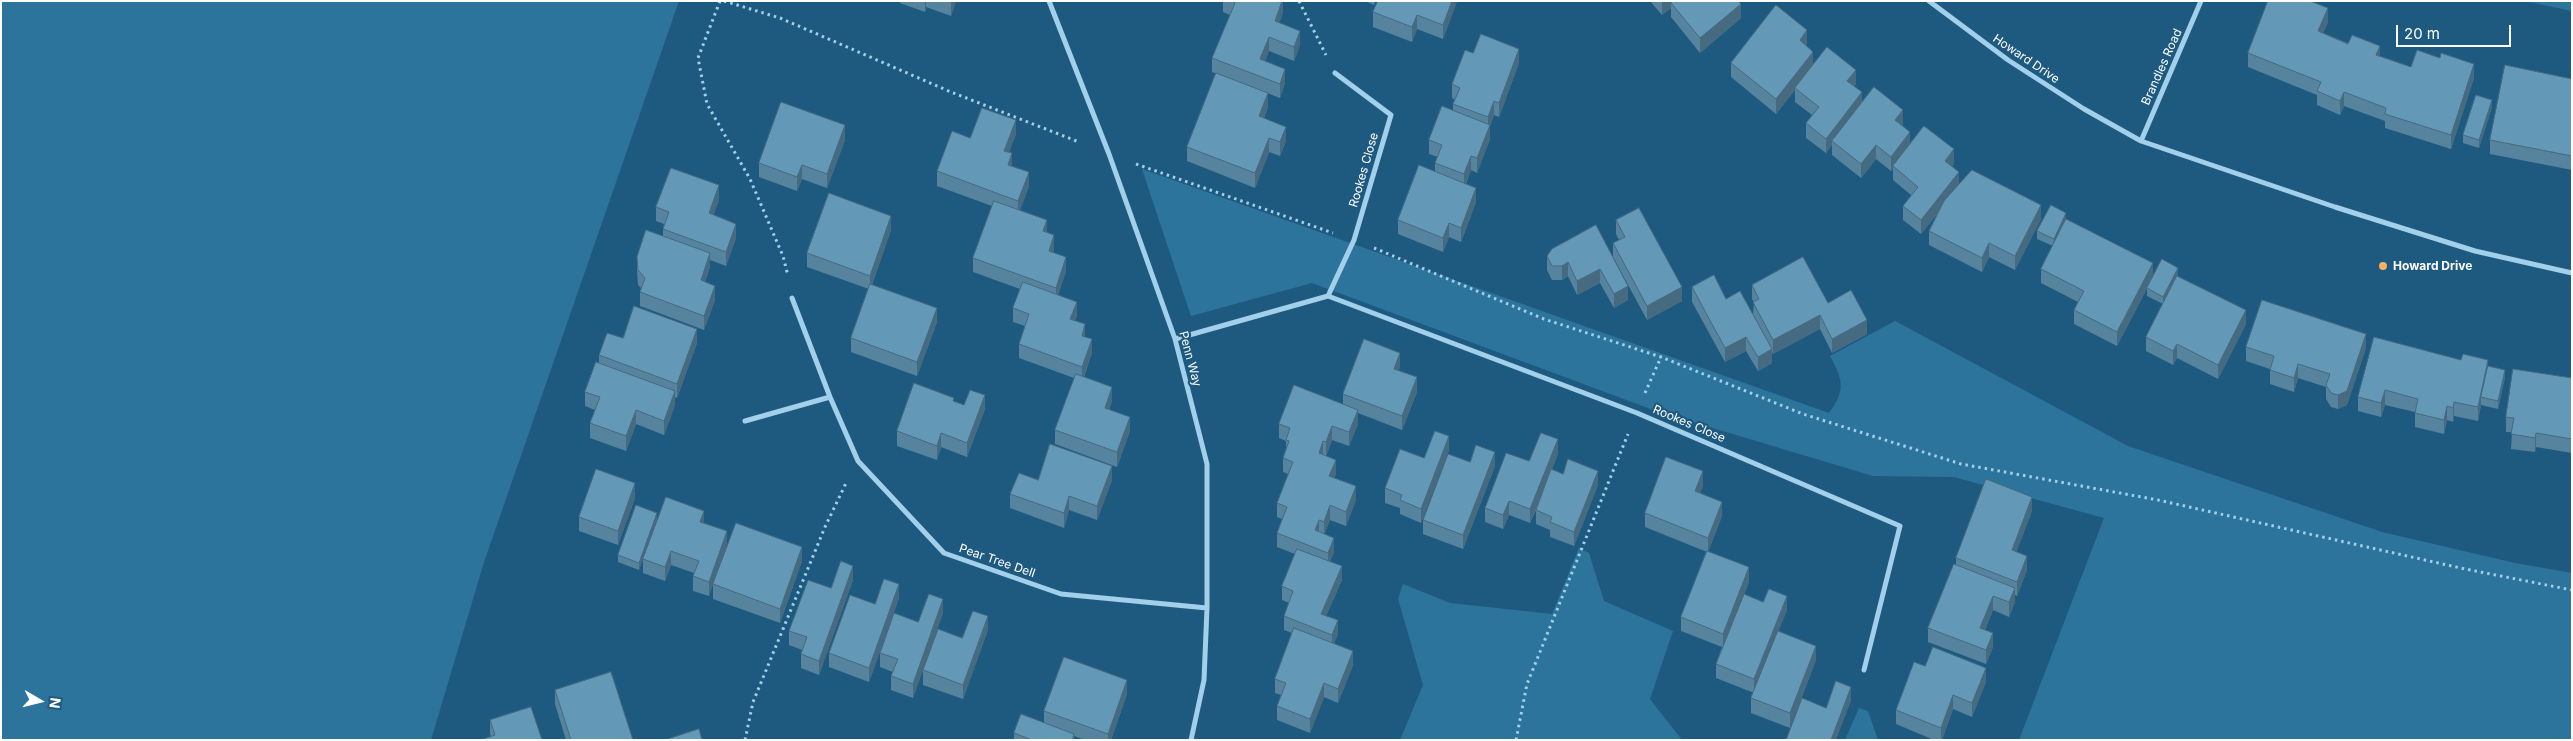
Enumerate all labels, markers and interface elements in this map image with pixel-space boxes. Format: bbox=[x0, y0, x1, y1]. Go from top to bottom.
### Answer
scale bar bbox=[2398, 15, 2513, 47]
text: 20 m bbox=[2404, 24, 2440, 43]
street label: Brandles Road bbox=[2139, 27, 2185, 107]
street label: Howard Drive bbox=[1990, 31, 2062, 87]
street label: Rookes Close bbox=[1346, 131, 1382, 209]
place label: Howard Drive bbox=[2393, 259, 2472, 273]
marker: Howard Drive bbox=[2377, 260, 2389, 272]
street label: Penn Way bbox=[1176, 330, 1204, 388]
street label: Rookes Close bbox=[1651, 402, 1727, 446]
street label: Pear Tree Dell bbox=[957, 541, 1037, 581]
north arrow bbox=[15, 676, 65, 726]
text: N bbox=[46, 697, 65, 710]

